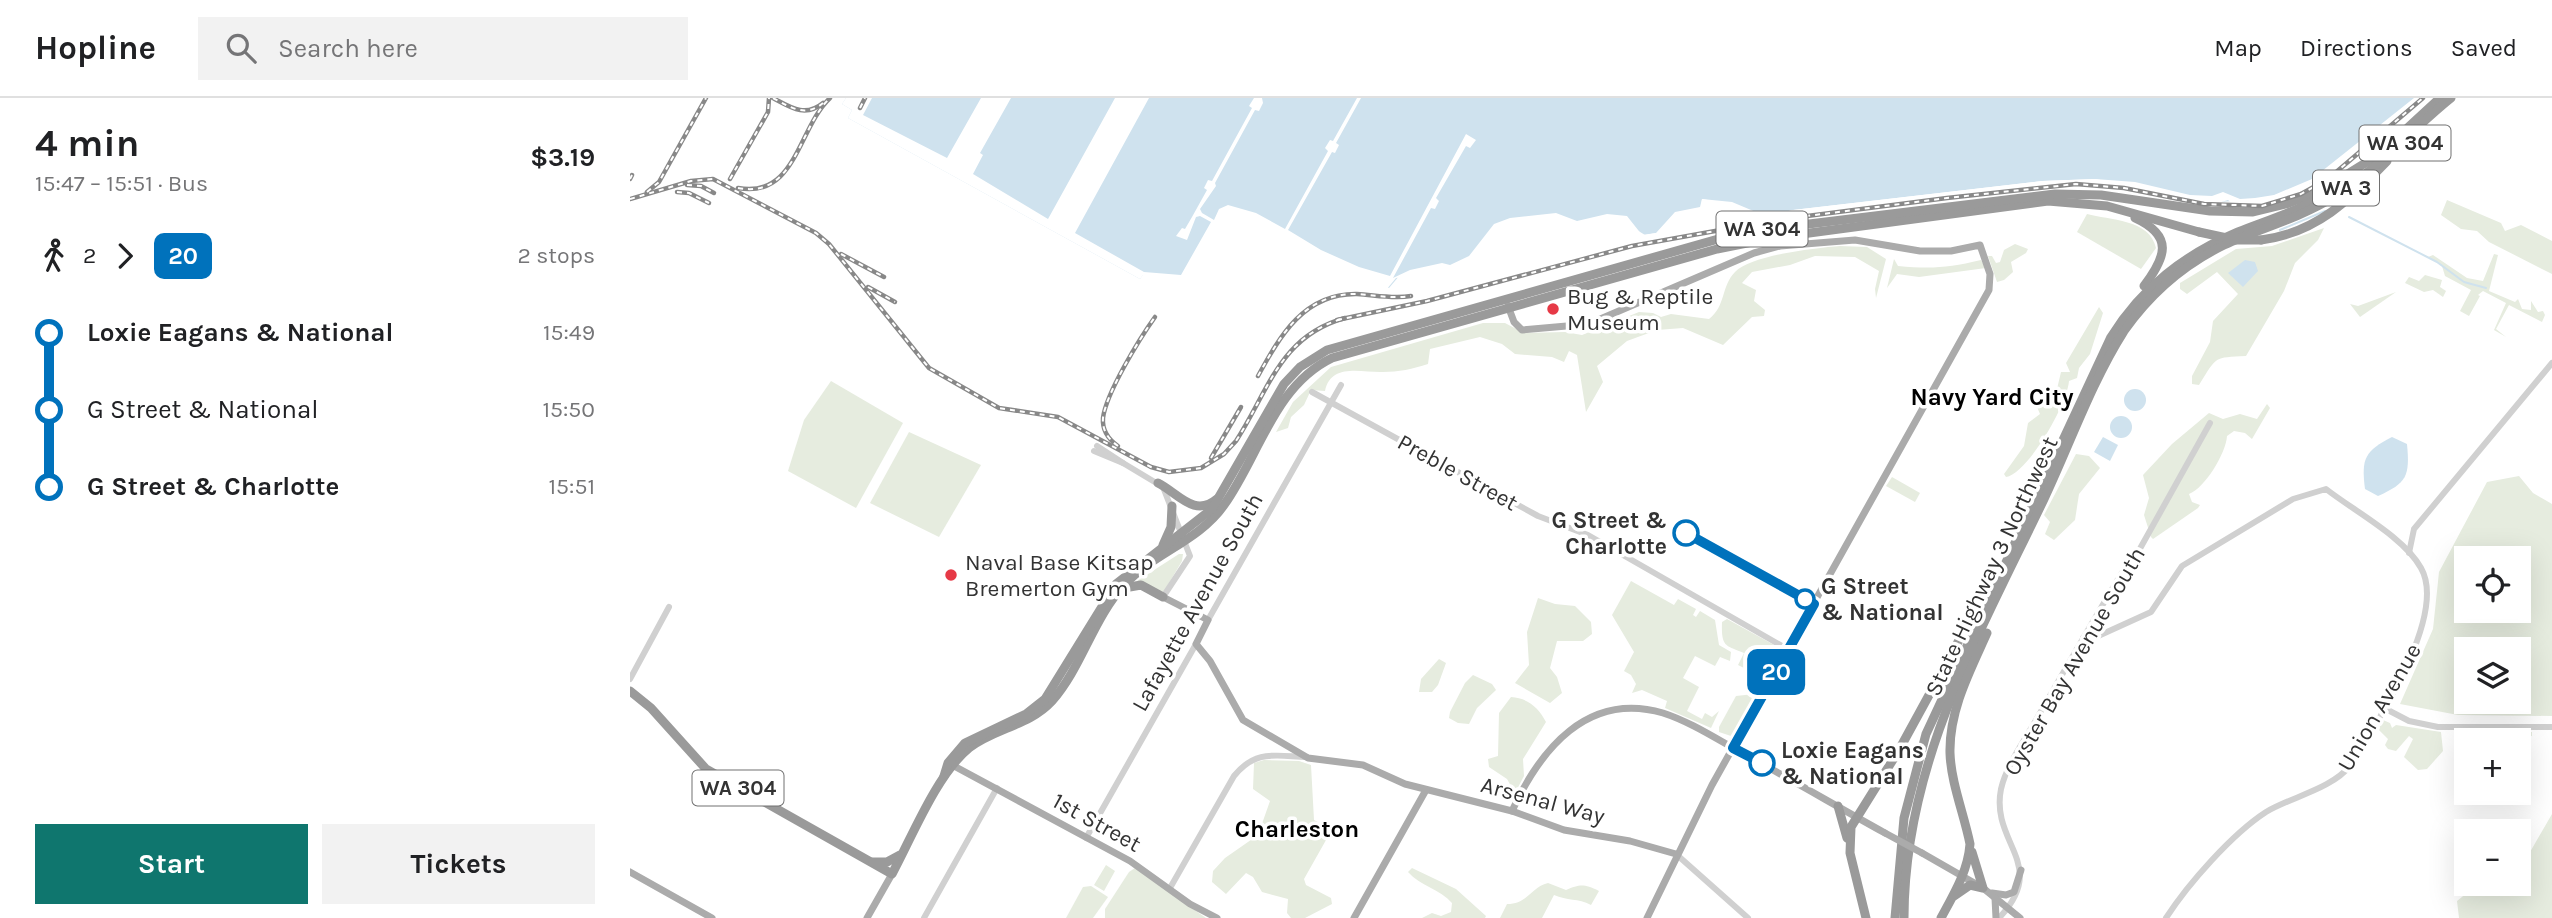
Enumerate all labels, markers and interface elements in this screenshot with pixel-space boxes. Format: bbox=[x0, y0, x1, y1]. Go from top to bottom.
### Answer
search box bbox=[198, 17, 688, 80]
text: Hopline bbox=[35, 29, 156, 67]
icon: search bbox=[222, 29, 260, 67]
text: Search here bbox=[278, 33, 418, 64]
text: Map bbox=[2214, 34, 2262, 62]
text: Directions bbox=[2300, 34, 2413, 62]
text: Saved bbox=[2451, 34, 2517, 62]
text: 4 min bbox=[35, 121, 139, 166]
road number: WA 304 bbox=[2360, 126, 2450, 160]
text: $3.19 bbox=[530, 142, 595, 173]
text: 15:47 – 15:51 · Bus bbox=[35, 170, 208, 197]
road number: WA 3 bbox=[2313, 170, 2379, 206]
road number: WA 304 bbox=[1716, 212, 1808, 246]
icon: walk bbox=[35, 237, 73, 275]
icon: forward bbox=[106, 237, 144, 275]
text: 2 bbox=[83, 242, 96, 269]
text: 20 bbox=[168, 242, 198, 270]
text: 2 stops bbox=[517, 242, 595, 269]
place label: Bug & Reptile Museum bbox=[1567, 283, 1713, 336]
marker: Bug & Reptile Museum bbox=[1545, 301, 1561, 317]
text: Loxie Eagans & National bbox=[87, 317, 393, 348]
text: 15:49 bbox=[543, 319, 595, 346]
district label: Navy Yard City bbox=[1910, 383, 2074, 411]
text: G Street & National bbox=[87, 394, 319, 425]
text: 15:50 bbox=[542, 396, 595, 423]
street label: Preble Street bbox=[1393, 428, 1523, 517]
street label: State Highway 3 Northwest bbox=[1919, 432, 2064, 700]
text: G Street & Charlotte bbox=[87, 471, 339, 502]
text: 15:51 bbox=[549, 473, 595, 500]
street label: Lafayette Avenue South bbox=[1126, 489, 1269, 716]
place label: G Street & Charlotte bbox=[1551, 507, 1667, 560]
marker: G Street & Charlotte bbox=[1673, 520, 1699, 546]
street label: Oyster Bay Avenue South bbox=[1998, 542, 2151, 780]
map controls bbox=[2454, 546, 2531, 896]
button: locate bbox=[2454, 546, 2531, 623]
place label: Naval Base Kitsap Bremerton Gym bbox=[965, 549, 1154, 602]
marker: Naval Base Kitsap Bremerton Gym bbox=[943, 567, 959, 583]
place label: G Street & National bbox=[1821, 573, 1943, 626]
marker: G Street & National bbox=[1795, 589, 1815, 609]
button: layers bbox=[2454, 637, 2531, 714]
street label: Union Avenue bbox=[2332, 638, 2427, 776]
line badge: 20 bbox=[1744, 649, 1808, 695]
text: 20 bbox=[1761, 658, 1791, 686]
button: + bbox=[2454, 728, 2531, 805]
place label: Loxie Eagans & National bbox=[1781, 737, 1924, 790]
marker: Loxie Eagans & National bbox=[1749, 750, 1775, 776]
road number: WA 304 bbox=[692, 770, 784, 806]
street label: Arsenal Way bbox=[1478, 771, 1608, 830]
street label: 1st Street bbox=[1048, 787, 1146, 858]
district label: Charleston bbox=[1235, 815, 1359, 843]
button: − bbox=[2454, 819, 2531, 896]
button: Start bbox=[35, 824, 308, 904]
button: Tickets bbox=[322, 824, 595, 904]

